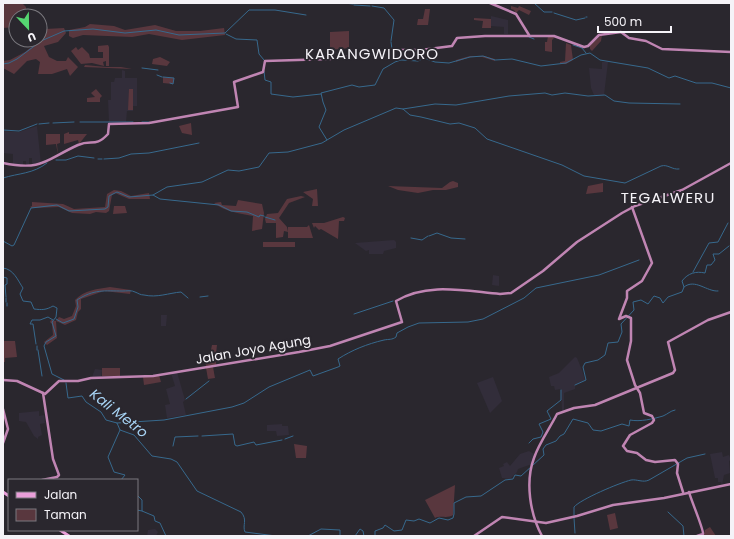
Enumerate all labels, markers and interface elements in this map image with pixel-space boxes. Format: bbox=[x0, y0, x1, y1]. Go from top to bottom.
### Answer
north arrow bbox=[8, 8, 48, 48]
scale bar bbox=[598, 8, 671, 34]
text: 500 m bbox=[604, 13, 642, 30]
text: U bbox=[25, 28, 38, 46]
district label: KARANGWIDORO bbox=[305, 43, 439, 64]
district label: TEGALWERU bbox=[621, 187, 715, 208]
street label: Jalan Joyo Agung bbox=[194, 330, 312, 369]
water label: Kali Metro bbox=[86, 384, 152, 442]
legend bbox=[8, 479, 138, 531]
text: Jalan bbox=[44, 486, 77, 503]
text: Taman bbox=[44, 506, 87, 523]

